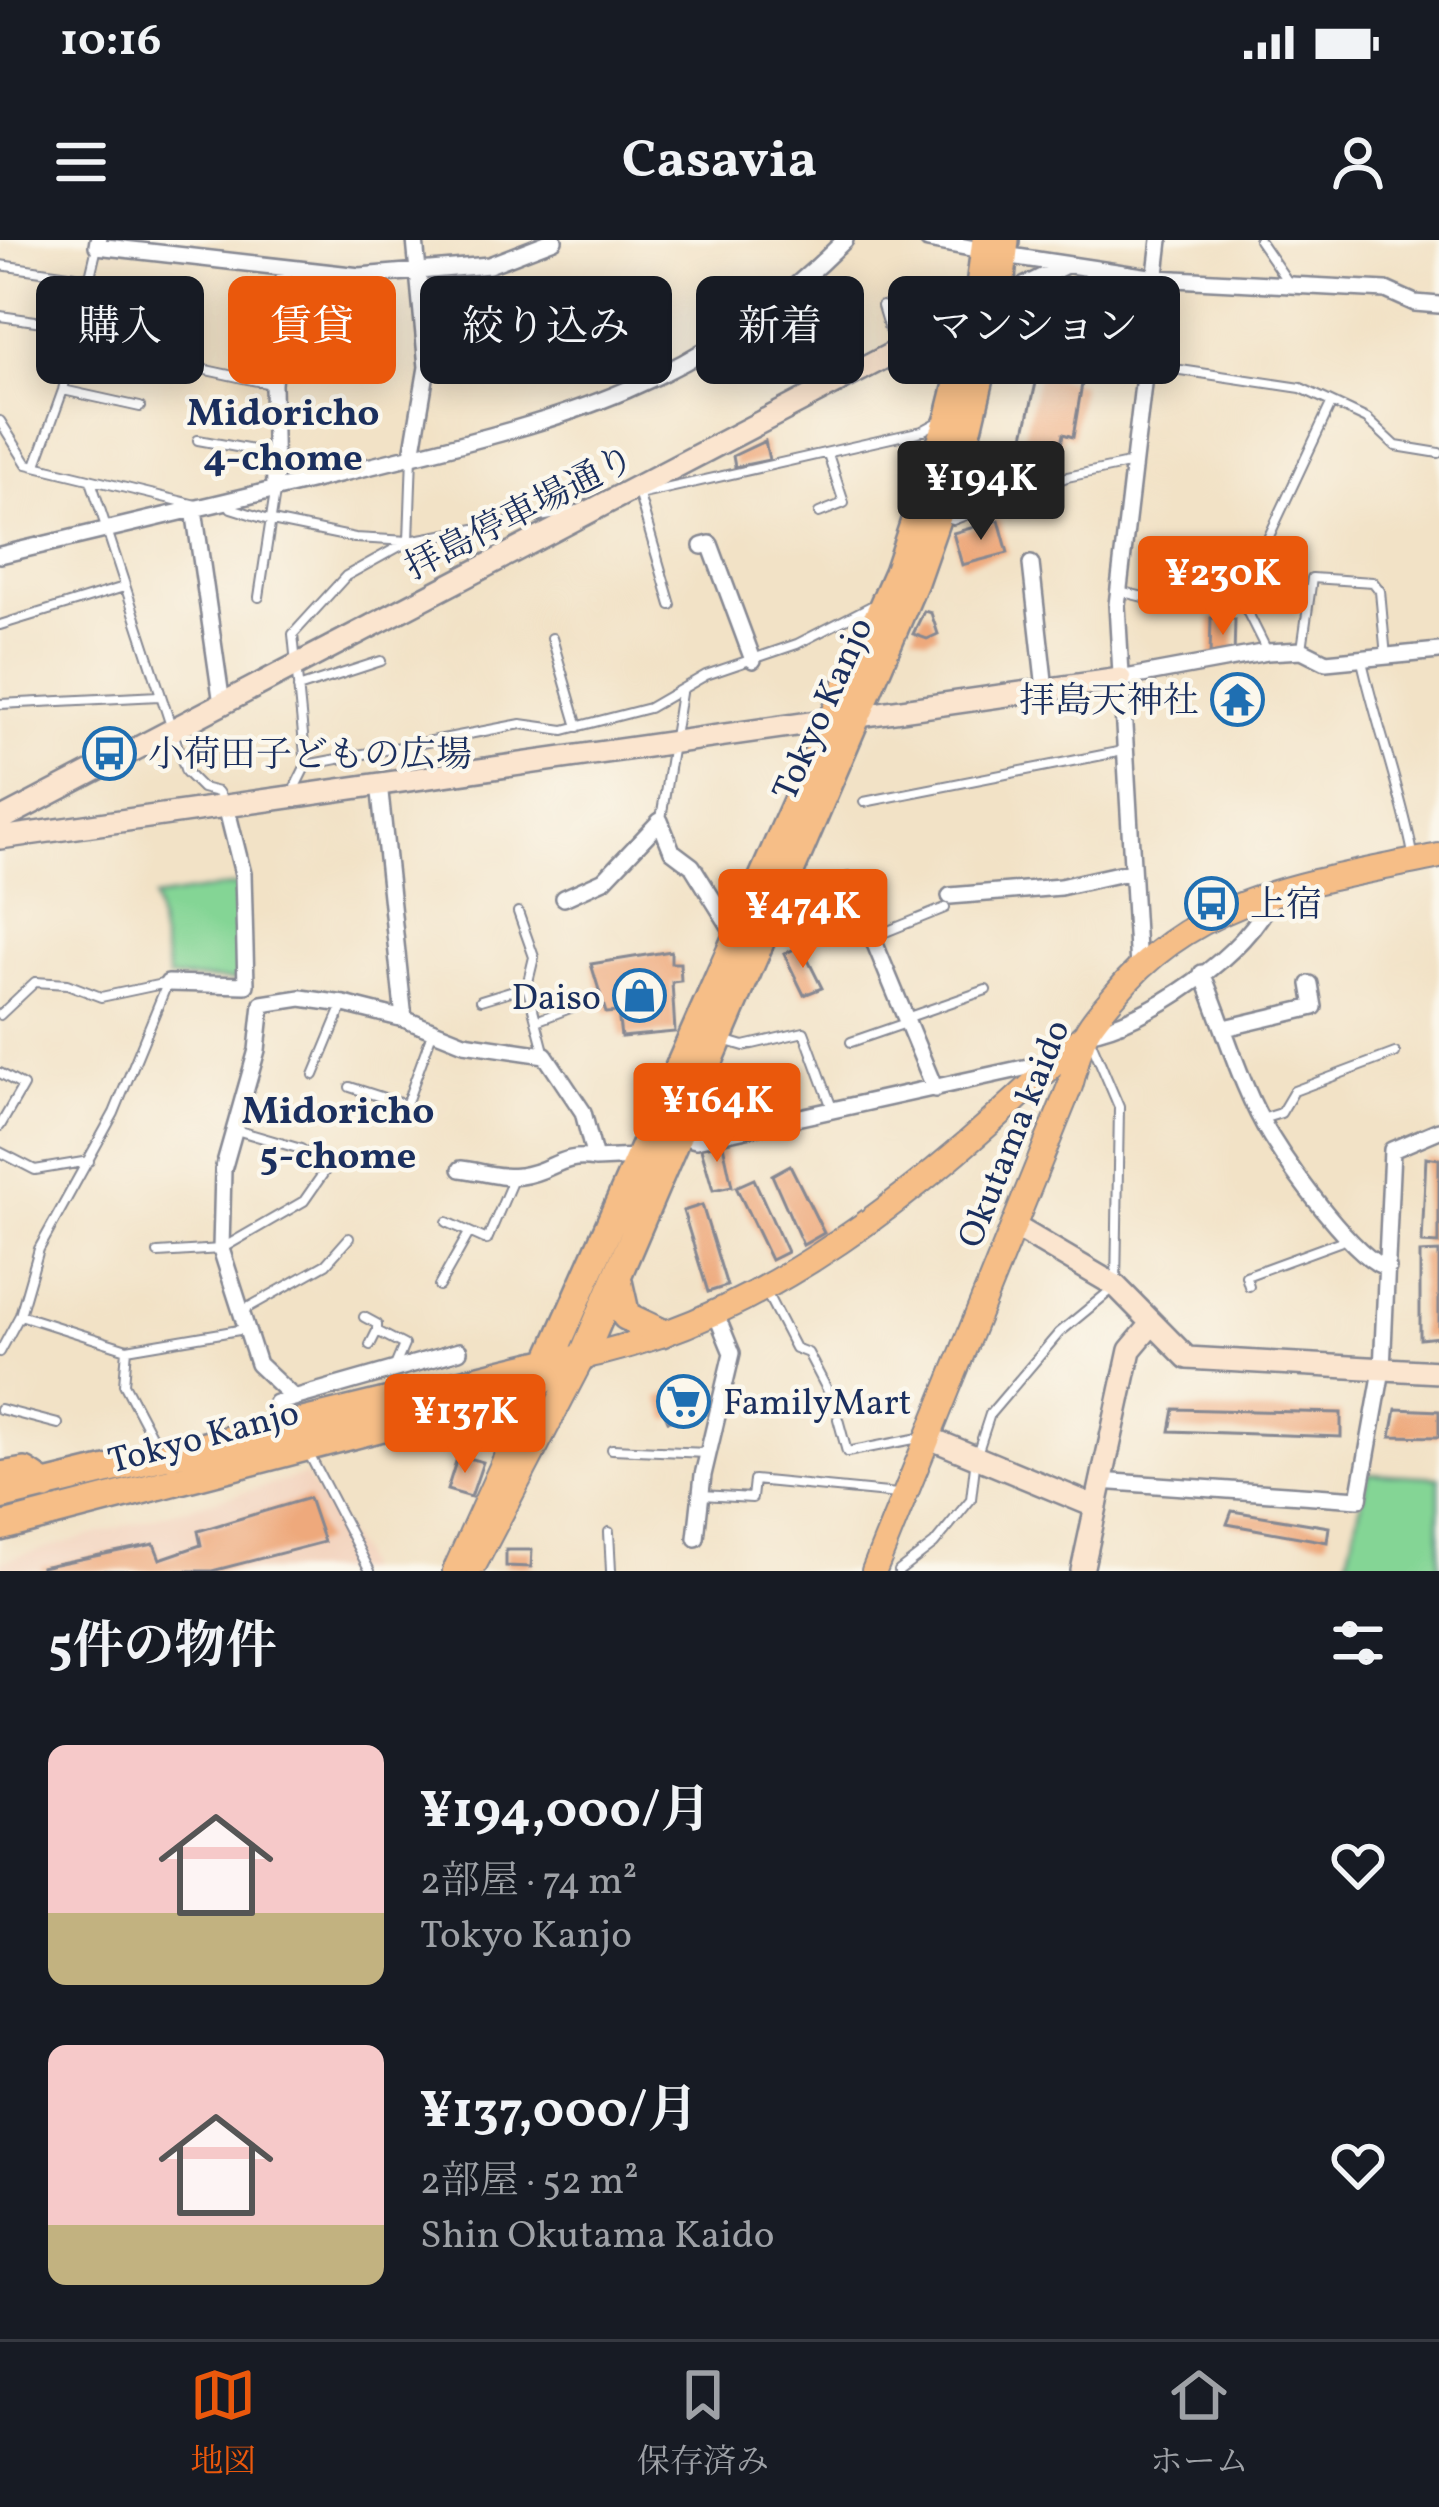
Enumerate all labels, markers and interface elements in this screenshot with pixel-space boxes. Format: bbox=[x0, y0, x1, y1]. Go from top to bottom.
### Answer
text: 10:16 bbox=[60, 11, 161, 74]
text: Casavia bbox=[622, 125, 817, 200]
icon: menu bbox=[48, 129, 114, 195]
icon: person bbox=[1325, 129, 1391, 195]
chip: 購入 bbox=[36, 276, 204, 384]
chip: 賃貸 bbox=[228, 276, 396, 384]
chip: 絞り込み bbox=[420, 276, 672, 384]
chip: 新着 bbox=[696, 276, 864, 384]
chip: マンション bbox=[888, 276, 1180, 384]
district label: Midoricho 4-chome bbox=[186, 388, 380, 487]
street label: 拝島停車場通り bbox=[397, 435, 644, 594]
pin: ¥194K bbox=[897, 441, 1065, 543]
text: ¥194K bbox=[924, 453, 1038, 507]
pin: ¥230K bbox=[1139, 536, 1307, 638]
text: ¥230K bbox=[1165, 548, 1281, 602]
street label: Tokyo Kanjo bbox=[762, 610, 887, 809]
temple icon: 拝島天神社 bbox=[1210, 671, 1266, 727]
place label: 拝島天神社 bbox=[1019, 678, 1199, 728]
bus stop icon: 小荷田子どもの広場 bbox=[81, 725, 137, 781]
place label: 小荷田子どもの広場 bbox=[148, 732, 472, 782]
pin: ¥474K bbox=[719, 869, 887, 971]
bus stop icon: 上宿 bbox=[1183, 875, 1239, 931]
text: ¥474K bbox=[745, 881, 861, 935]
place label: 上宿 bbox=[1250, 882, 1322, 932]
shop icon: Daiso bbox=[612, 968, 668, 1024]
place label: Daiso bbox=[511, 975, 601, 1025]
street label: Okutama kaido bbox=[947, 1013, 1084, 1256]
pin: ¥164K bbox=[633, 1063, 801, 1165]
text: ¥164K bbox=[660, 1075, 774, 1129]
district label: Midoricho 5-chome bbox=[241, 1086, 435, 1185]
supermarket icon: FamilyMart bbox=[656, 1373, 712, 1429]
pin: ¥137K bbox=[381, 1374, 549, 1476]
place label: FamilyMart bbox=[723, 1380, 911, 1430]
text: ¥137K bbox=[411, 1386, 519, 1440]
street label: Tokyo Kanjo bbox=[103, 1389, 305, 1488]
icon: filters bbox=[1325, 1610, 1391, 1676]
text: 5件の物件 bbox=[48, 1613, 277, 1684]
text: ¥194,000/月 bbox=[420, 1777, 711, 1848]
icon: home bbox=[144, 1793, 288, 1937]
icon: heart bbox=[1325, 1832, 1391, 1898]
text: 2部屋 · 74 m² bbox=[420, 1856, 637, 1910]
text: Tokyo Kanjo bbox=[420, 1910, 632, 1964]
text: ¥137,000/月 bbox=[420, 2077, 699, 2148]
icon: home bbox=[144, 2093, 288, 2237]
icon: heart bbox=[1325, 2132, 1391, 2198]
text: 2部屋 · 52 m² bbox=[420, 2156, 639, 2210]
text: Shin Okutama Kaido bbox=[420, 2210, 775, 2264]
tab: 地図 bbox=[190, 2362, 256, 2487]
tab: 保存済み bbox=[637, 2362, 769, 2487]
tab: ホーム bbox=[1150, 2362, 1249, 2487]

